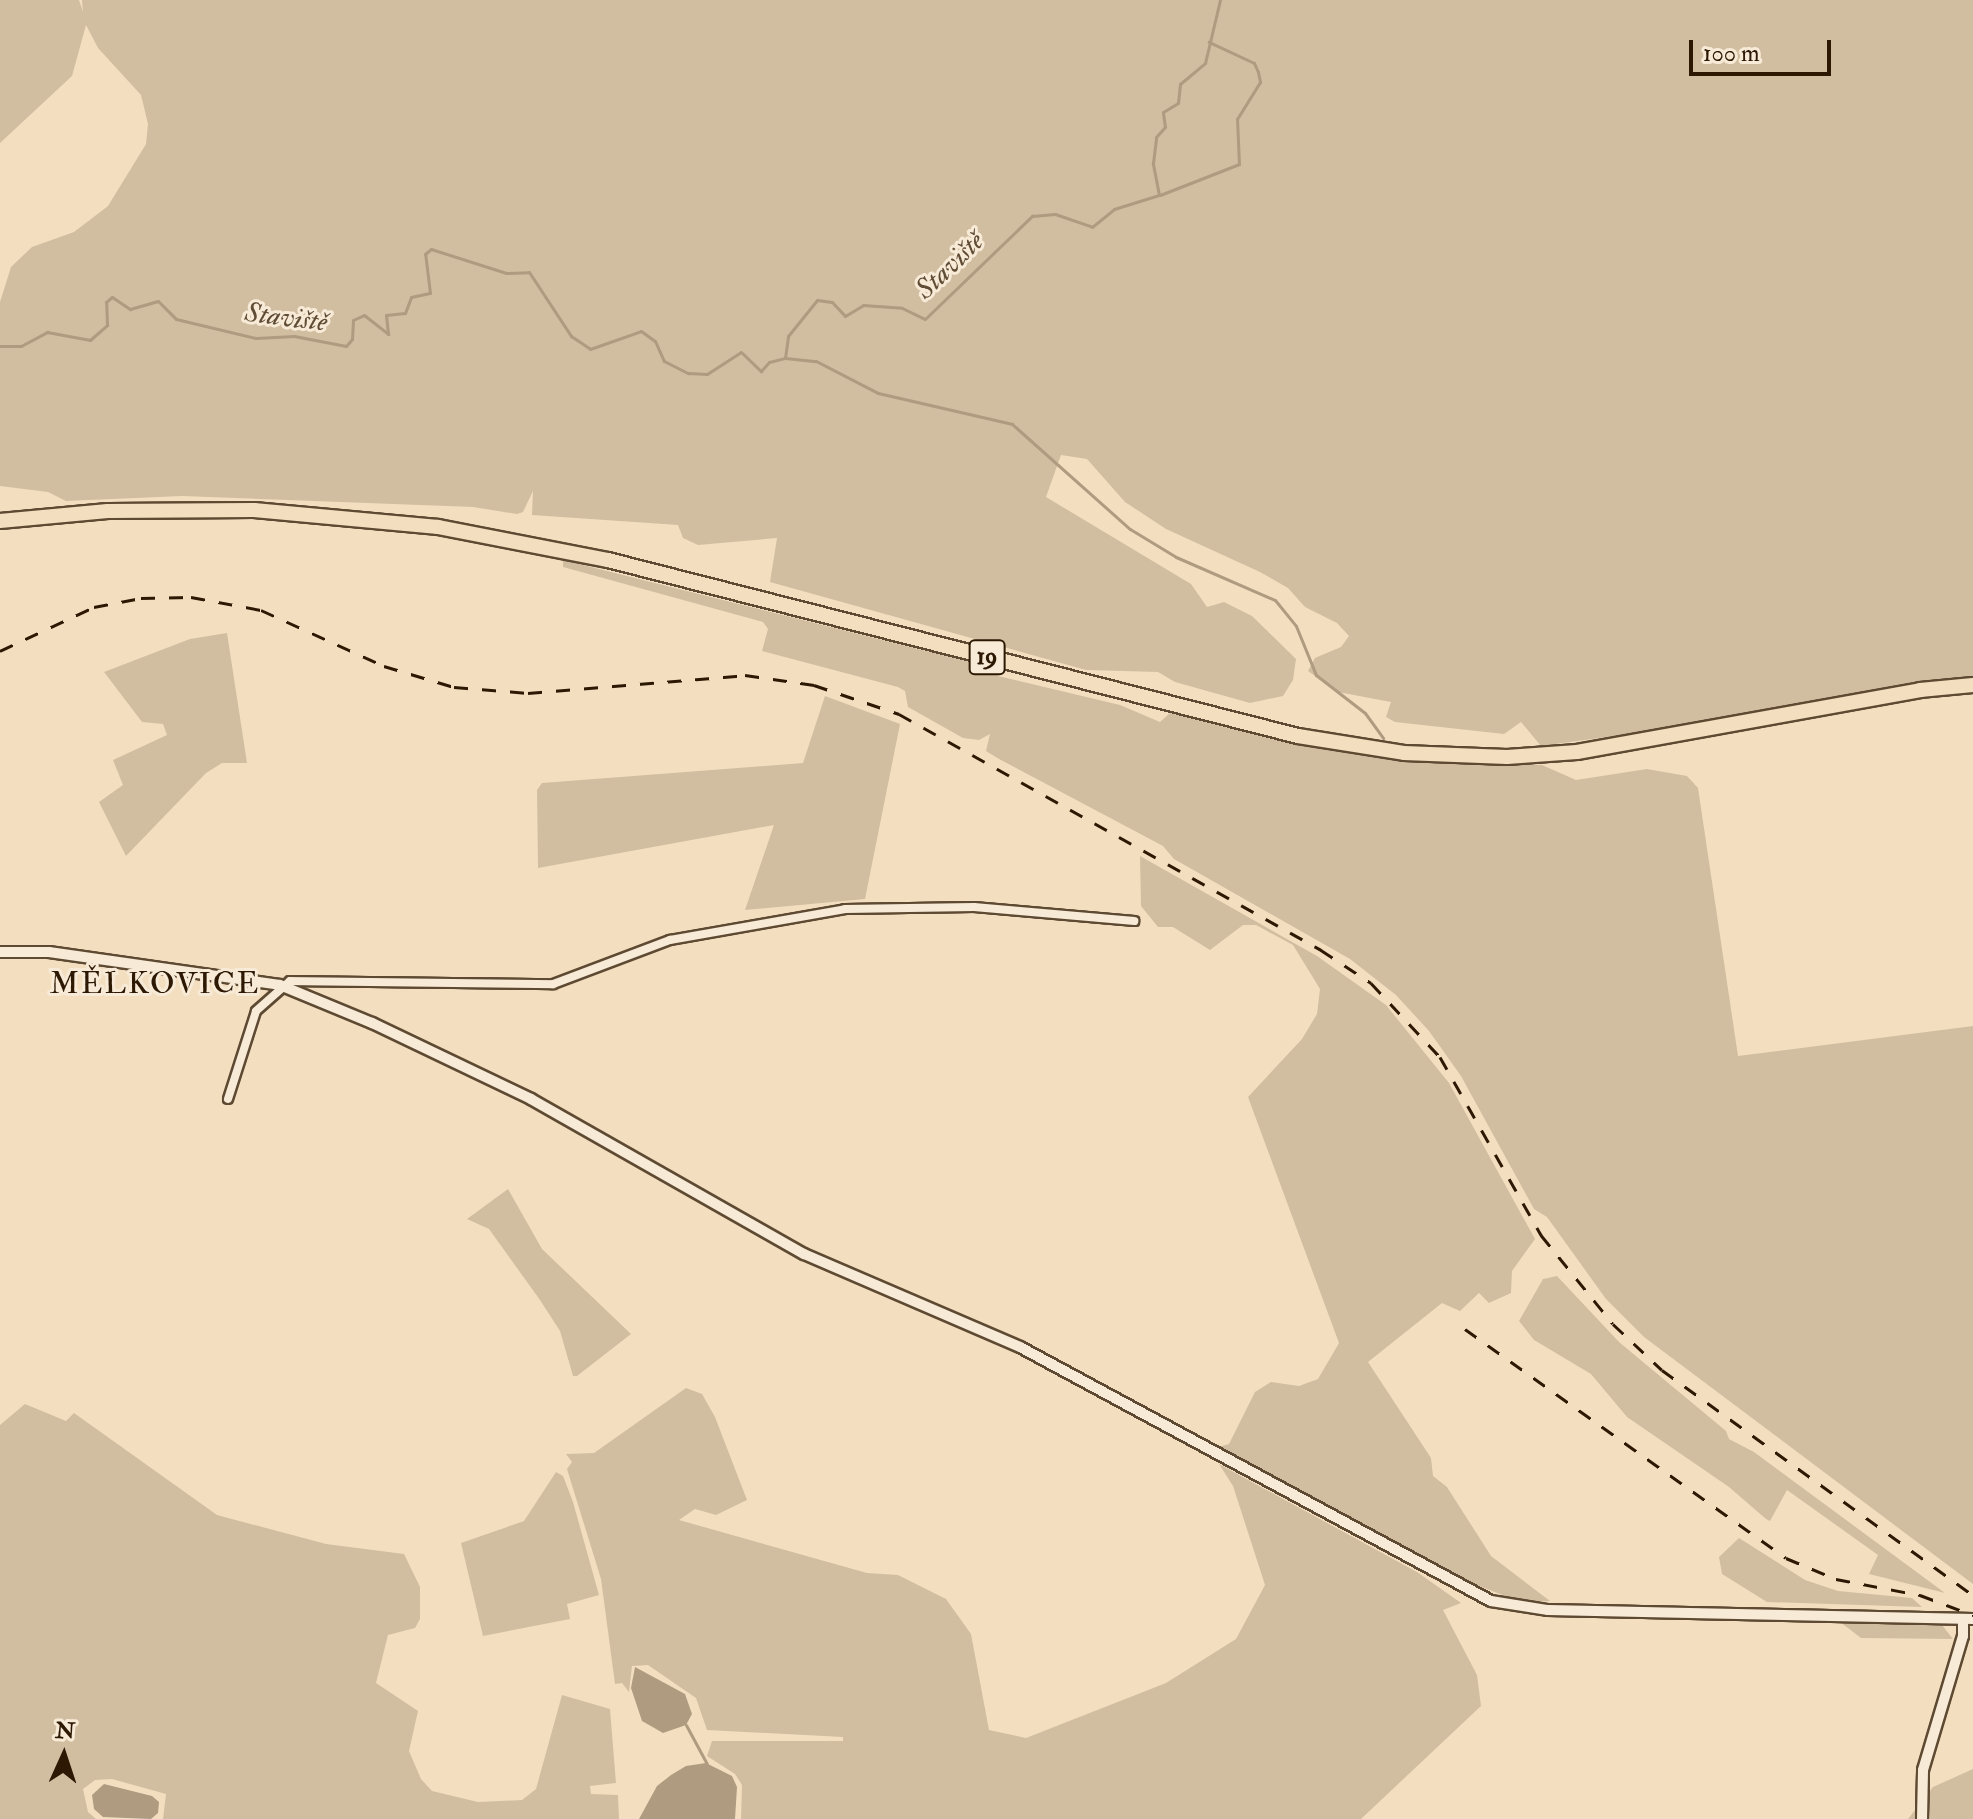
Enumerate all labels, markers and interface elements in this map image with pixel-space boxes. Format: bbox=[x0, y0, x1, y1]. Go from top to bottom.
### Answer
scale bar bbox=[1693, 24, 1835, 74]
text: 100 m bbox=[1703, 38, 1760, 69]
water label: Staviště bbox=[909, 225, 991, 307]
water label: Staviště bbox=[243, 296, 329, 340]
road number: 19 bbox=[967, 637, 1007, 677]
district label: MĚLKOVICE bbox=[50, 966, 260, 1002]
north arrow bbox=[24, 1715, 104, 1795]
text: N bbox=[55, 1717, 76, 1746]

